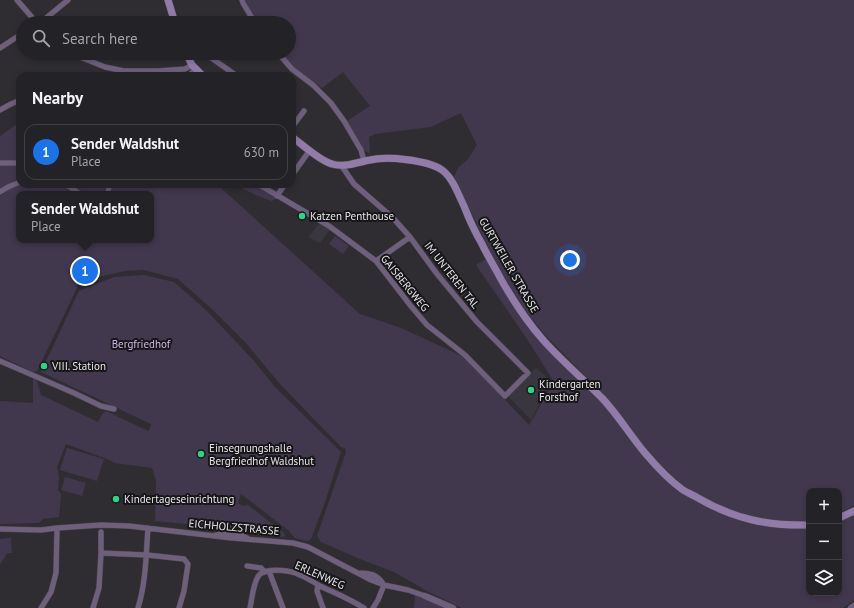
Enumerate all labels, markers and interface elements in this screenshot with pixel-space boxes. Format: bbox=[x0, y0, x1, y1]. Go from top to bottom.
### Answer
search box bbox=[16, 16, 296, 60]
icon: search bbox=[30, 27, 52, 49]
text: Search here bbox=[62, 29, 138, 48]
text: Nearby bbox=[32, 87, 83, 109]
text: Sender Waldshut bbox=[71, 134, 179, 153]
text: 1 bbox=[42, 144, 50, 161]
text: 630 m bbox=[244, 144, 279, 161]
text: Place bbox=[71, 153, 101, 170]
popup bbox=[16, 191, 154, 243]
text: Sender Waldshut bbox=[31, 199, 139, 218]
place label: Katzen Penthouse bbox=[310, 209, 394, 223]
marker: Katzen Penthouse bbox=[297, 211, 307, 221]
street label: GURTWEILER STRASSE bbox=[476, 215, 542, 315]
text: Place bbox=[31, 218, 61, 235]
street label: IM UNTEREN TAL bbox=[421, 239, 483, 312]
your location bbox=[560, 250, 580, 270]
street label: GAISBERGWEG bbox=[378, 252, 432, 314]
pin: 1 bbox=[72, 256, 98, 286]
park label: Bergfriedhof bbox=[112, 337, 171, 351]
place label: VIII. Station bbox=[51, 359, 106, 373]
marker: VIII. Station bbox=[39, 361, 49, 371]
place label: Kindergarten Forsthof bbox=[539, 377, 601, 404]
marker: Kindergarten Forsthof bbox=[526, 385, 536, 395]
place label: Einsegnungshalle Bergfriedhof Waldshut bbox=[209, 441, 314, 468]
marker: Einsegnungshalle Bergfriedhof Waldshut bbox=[196, 449, 206, 459]
map controls bbox=[806, 488, 842, 596]
button: + bbox=[806, 488, 842, 524]
place label: Kindertageseinrichtung bbox=[124, 492, 234, 506]
marker: Kindertageseinrichtung bbox=[111, 494, 121, 504]
street label: EICHHOLZSTRASSE bbox=[188, 516, 280, 538]
button: − bbox=[806, 524, 842, 560]
street label: ERLENWEG bbox=[293, 558, 347, 592]
button: layers bbox=[806, 560, 842, 596]

